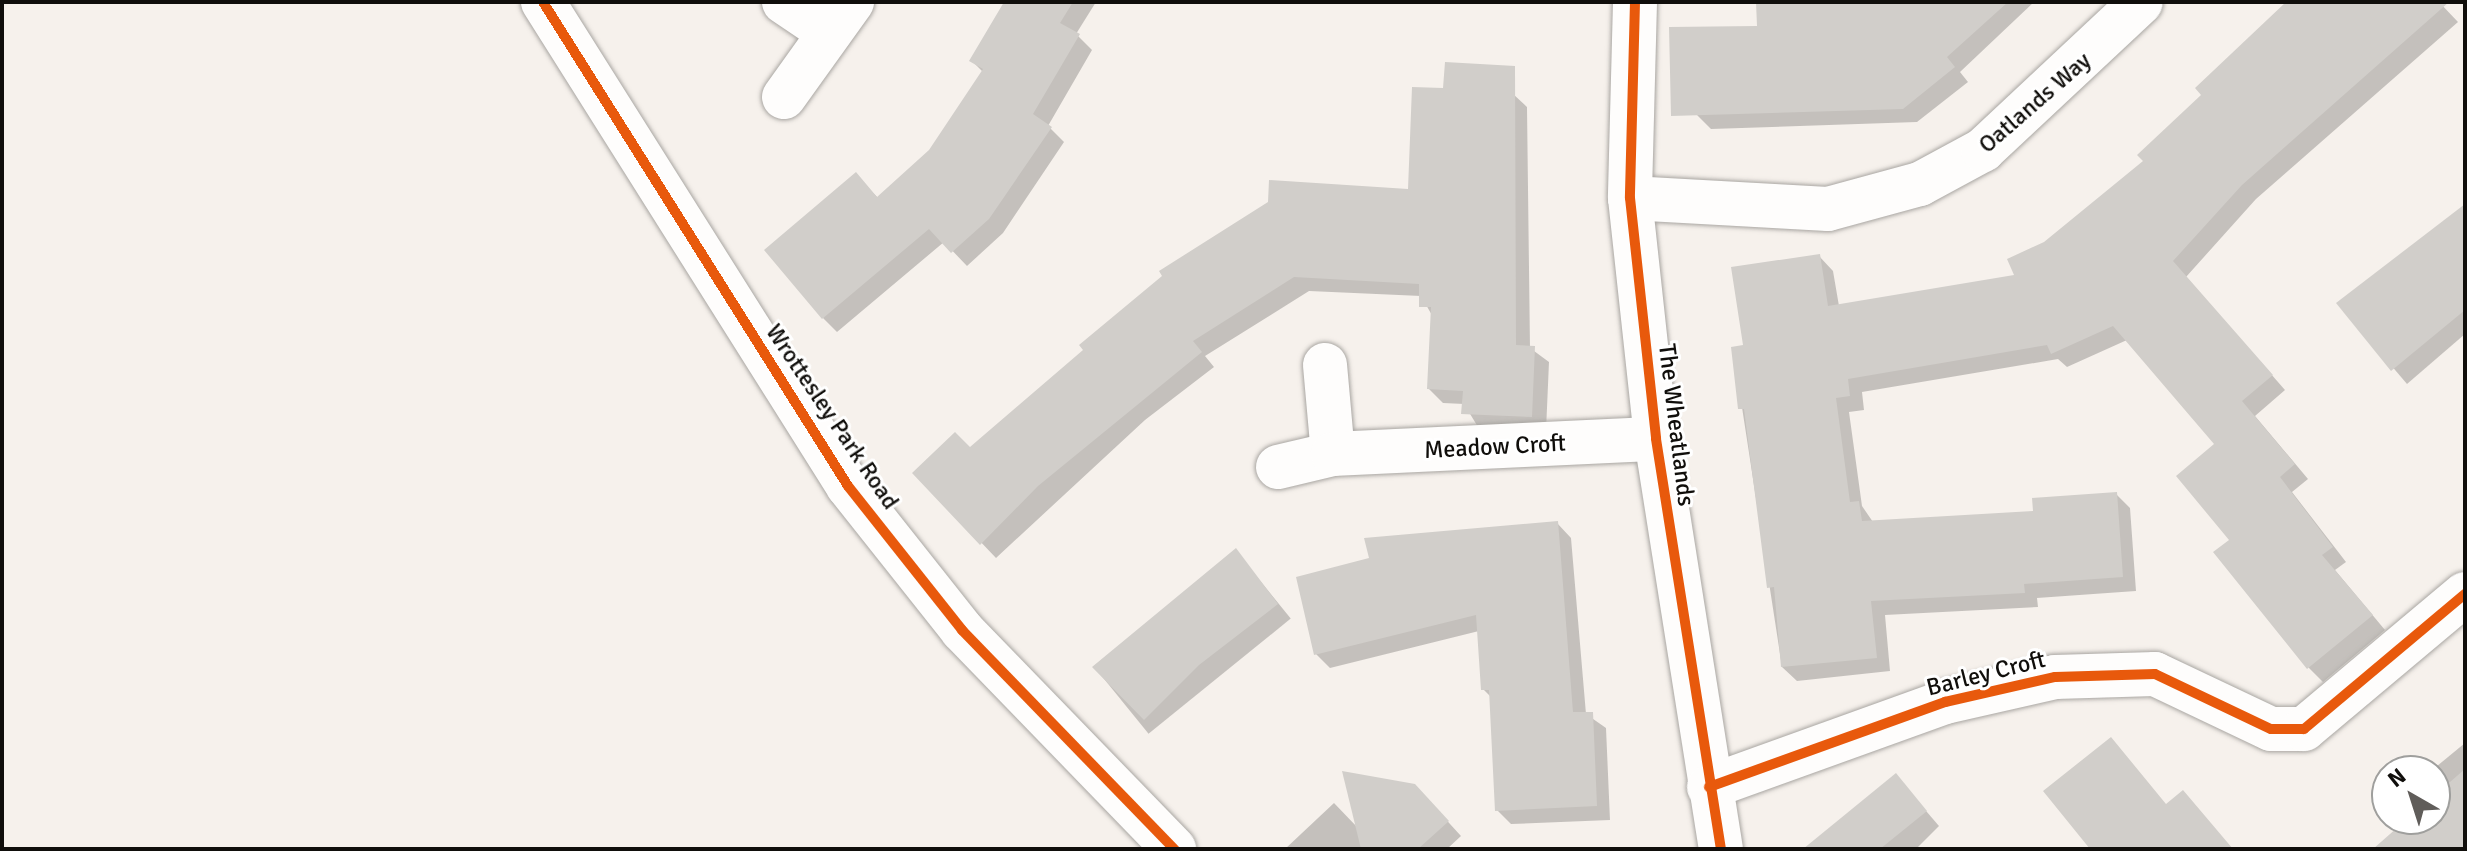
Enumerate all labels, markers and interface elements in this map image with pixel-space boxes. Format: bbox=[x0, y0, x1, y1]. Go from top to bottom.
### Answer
street label: Oatlands Way bbox=[1973, 46, 2097, 160]
street label: Wrottesley Park Road bbox=[759, 319, 905, 515]
street label: The Wheatlands bbox=[1652, 342, 1700, 508]
street label: Meadow Croft bbox=[1423, 429, 1567, 465]
street label: Barley Croft bbox=[1924, 645, 2048, 703]
north arrow bbox=[2371, 755, 2451, 835]
text: N bbox=[2382, 762, 2411, 793]

